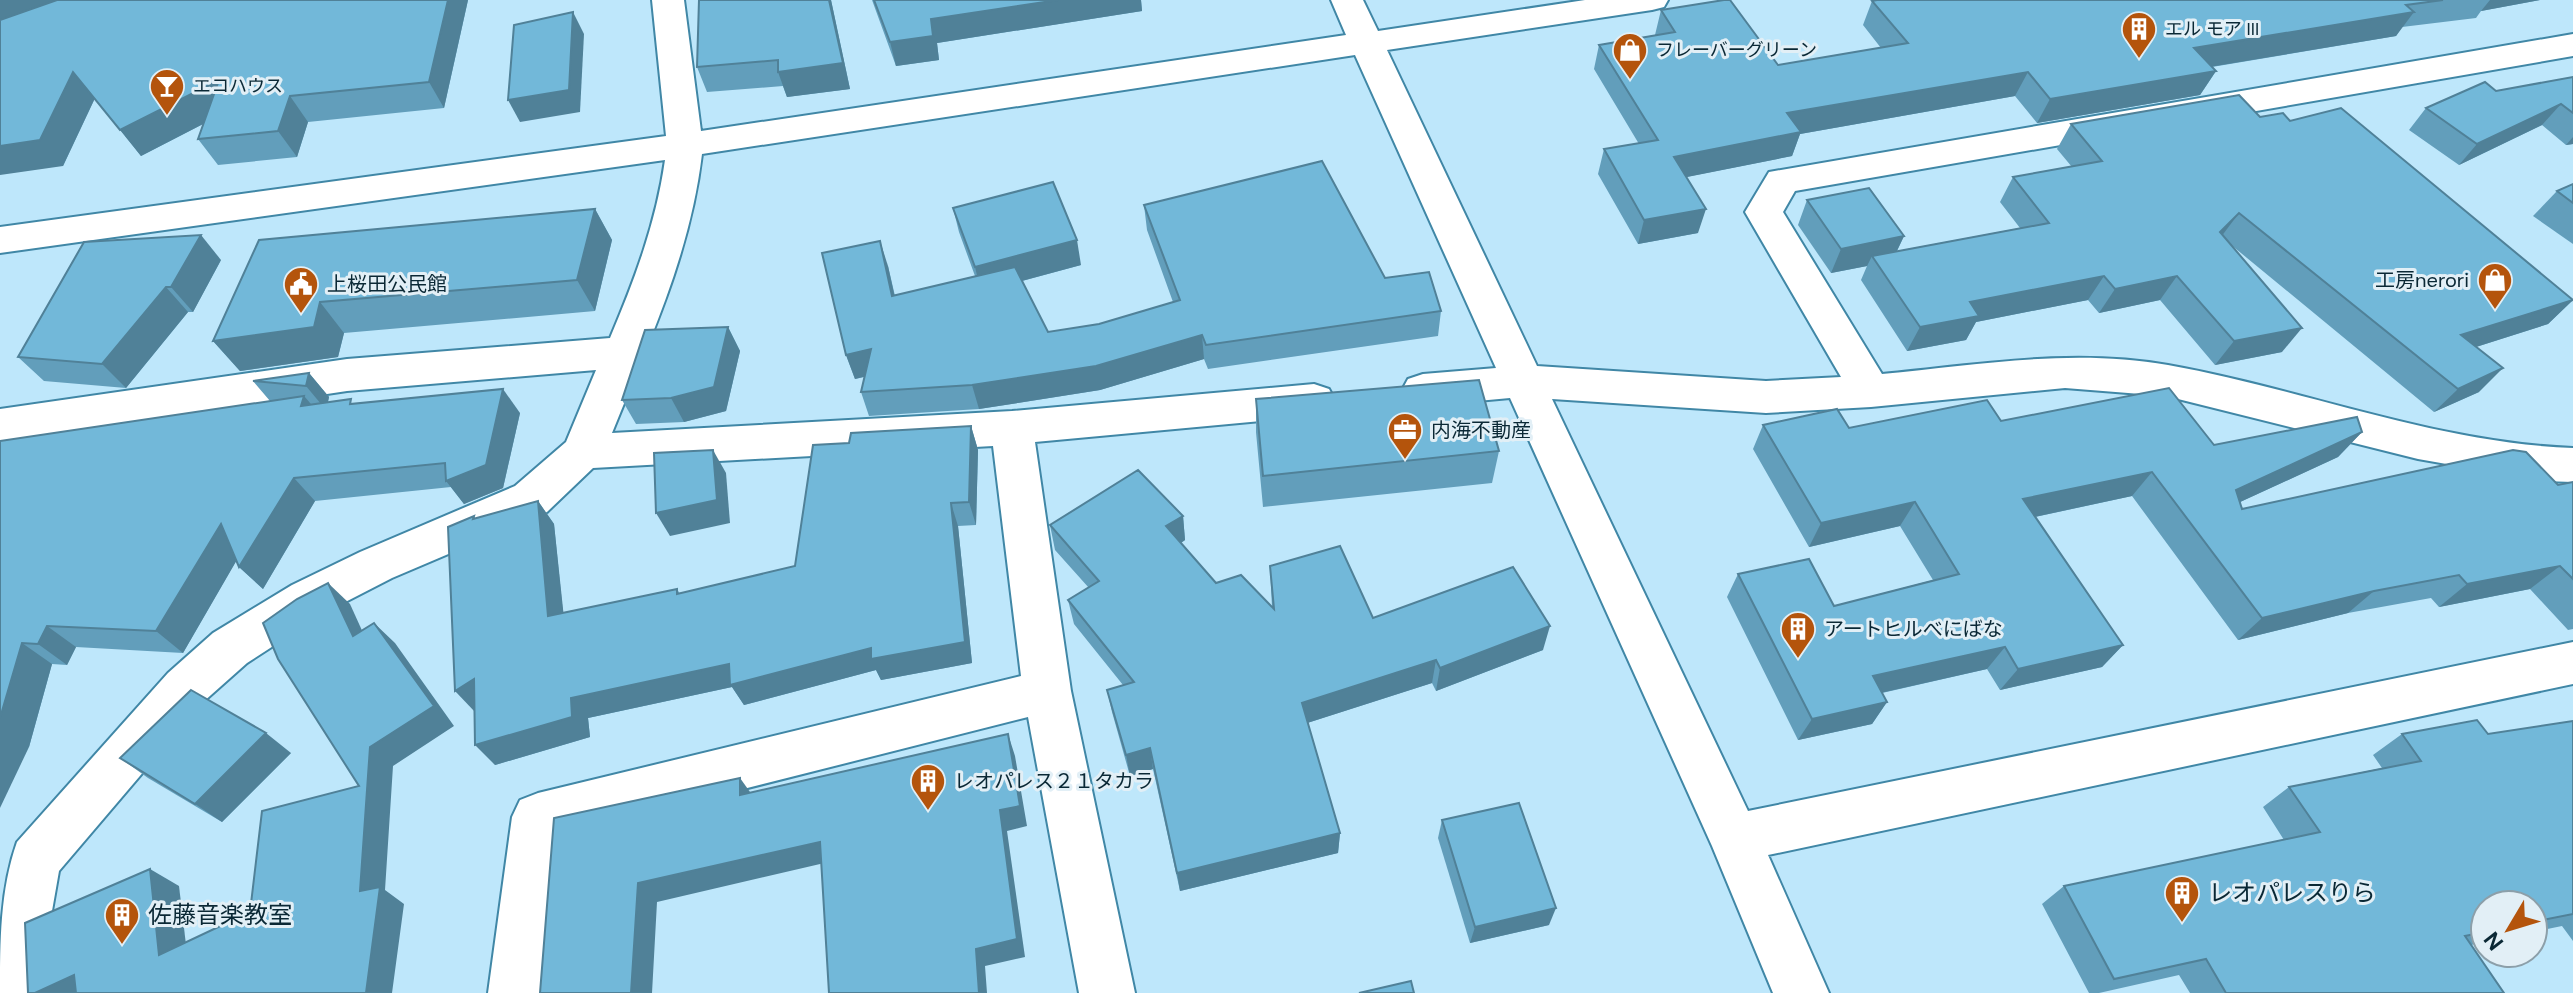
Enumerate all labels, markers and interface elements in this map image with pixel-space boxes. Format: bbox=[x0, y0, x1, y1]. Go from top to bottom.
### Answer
building icon: エル モア III bbox=[2120, 10, 2158, 60]
place label: エル モア III bbox=[2165, 17, 2259, 41]
shop icon: フレーバーグリーン bbox=[1611, 31, 1649, 81]
place label: フレーバーグリーン bbox=[1656, 38, 1817, 62]
bar icon: エコハウス bbox=[148, 67, 186, 117]
place label: エコハウス bbox=[193, 74, 283, 98]
shop icon: 工房nerori bbox=[2476, 261, 2514, 311]
public building icon: 上桜田公民館 bbox=[282, 265, 320, 315]
place label: 工房nerori bbox=[2375, 267, 2469, 293]
place label: 上桜田公民館 bbox=[327, 271, 447, 297]
office icon: 内海不動産 bbox=[1386, 411, 1424, 461]
place label: 内海不動産 bbox=[1431, 417, 1531, 443]
building icon: アートヒルべにばな bbox=[1779, 610, 1817, 660]
place label: アートヒルべにばな bbox=[1824, 616, 2003, 642]
building icon: レオパレス２１タカラ bbox=[909, 762, 947, 812]
place label: レオパレス２１タカラ bbox=[954, 768, 1154, 794]
building icon: レオパレスりら bbox=[2163, 874, 2201, 924]
place label: レオパレスりら bbox=[2208, 877, 2376, 908]
north arrow bbox=[2469, 889, 2549, 969]
building icon: 佐藤音楽教室 bbox=[103, 896, 141, 946]
place label: 佐藤音楽教室 bbox=[148, 899, 292, 930]
text: N bbox=[2477, 926, 2510, 956]

